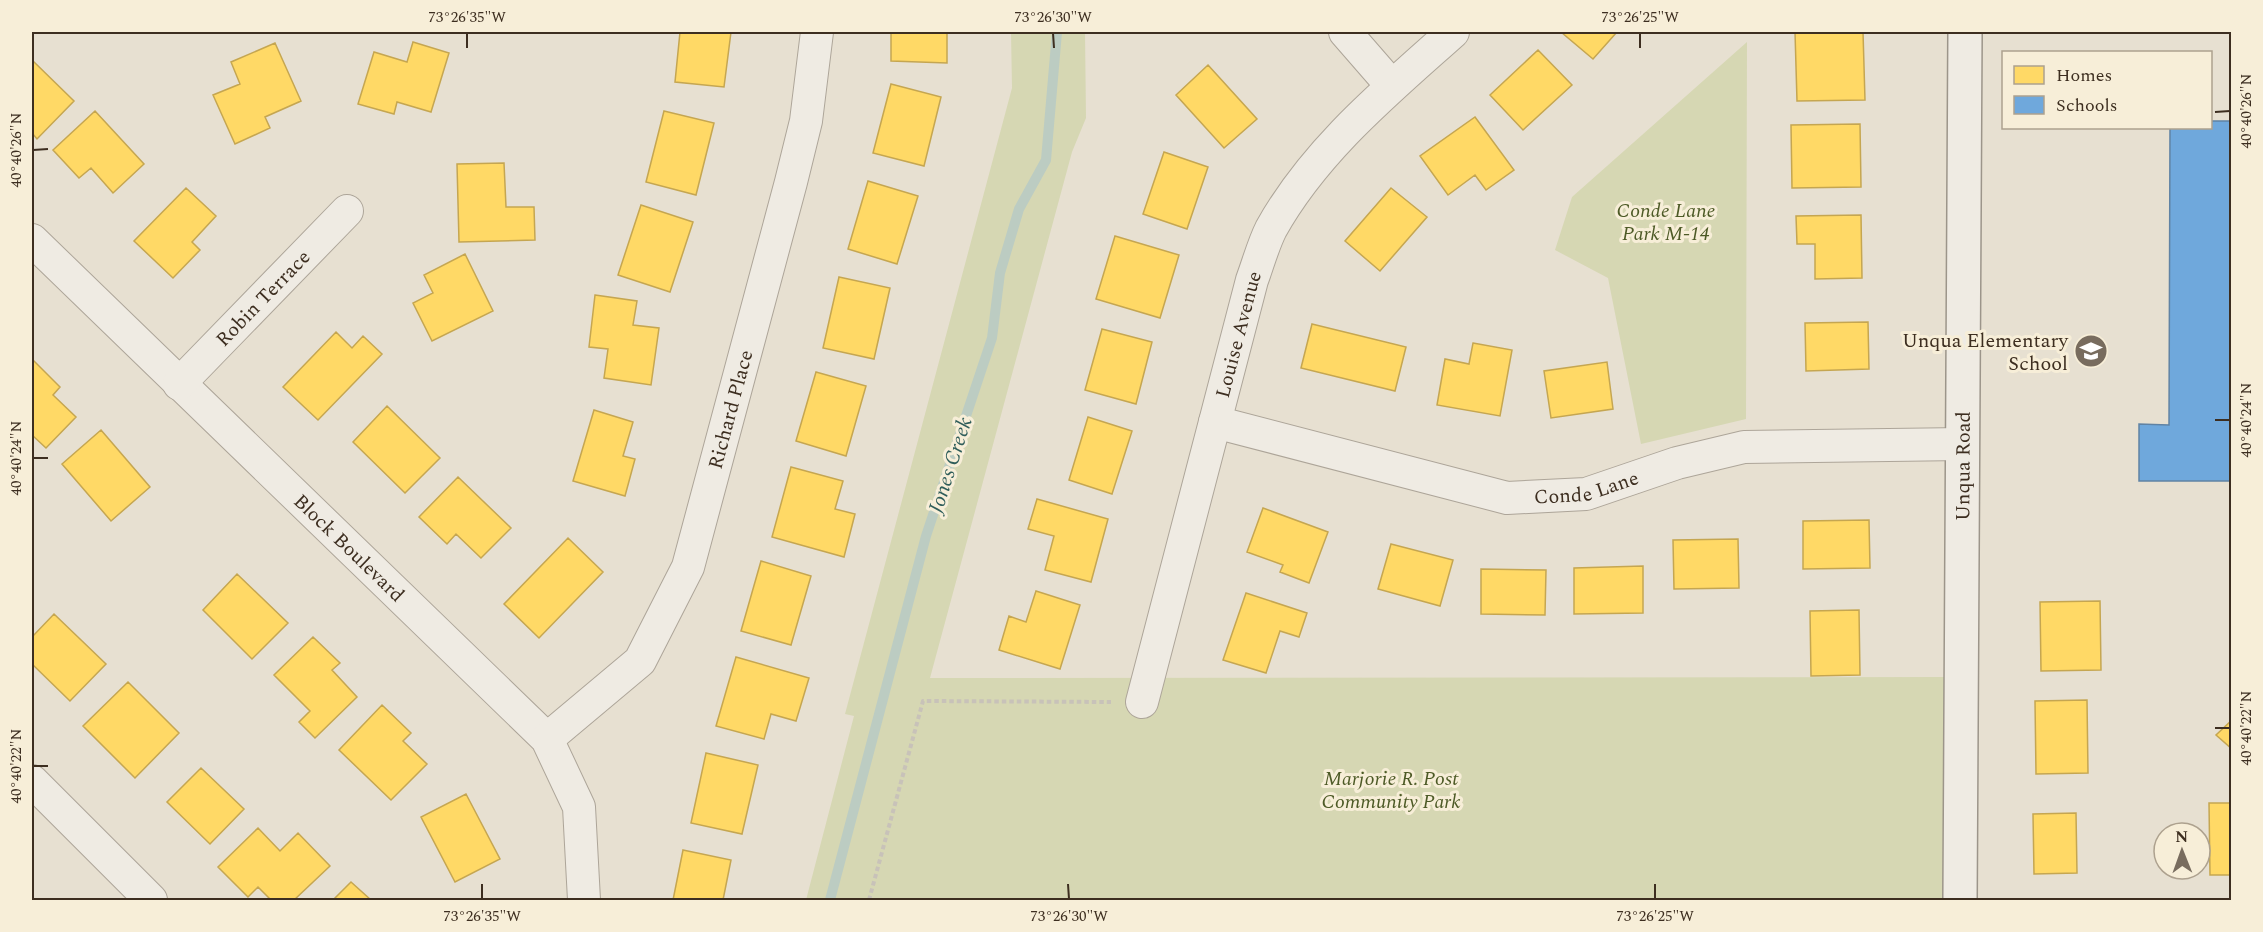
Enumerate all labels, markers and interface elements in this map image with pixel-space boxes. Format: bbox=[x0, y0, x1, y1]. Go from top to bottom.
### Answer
text: 73°26'35"W bbox=[428, 6, 506, 29]
text: 73°26'30"W bbox=[1014, 6, 1092, 29]
text: 73°26'25"W bbox=[1601, 6, 1679, 29]
legend bbox=[2002, 51, 2212, 129]
text: Homes bbox=[2056, 62, 2112, 89]
text: 40°40'26"N bbox=[2235, 73, 2258, 149]
text: Schools bbox=[2056, 92, 2118, 119]
text: 40°40'26"N bbox=[5, 112, 28, 188]
park label: Conde Lane Park M-14 bbox=[1617, 196, 1716, 249]
street label: Robin Terrace bbox=[209, 243, 318, 354]
street label: Louise Avenue bbox=[1208, 267, 1270, 401]
place label: Unqua Elementary School bbox=[1902, 326, 2069, 379]
school or university icon: Unqua Elementary School bbox=[2073, 333, 2109, 369]
street label: Richard Place bbox=[701, 347, 761, 473]
text: 40°40'24"N bbox=[2235, 382, 2258, 458]
street label: Unqua Road bbox=[1948, 411, 1979, 521]
water label: Jones Creek bbox=[920, 413, 982, 519]
text: 40°40'24"N bbox=[5, 420, 28, 496]
street label: Conde Lane bbox=[1533, 463, 1643, 513]
street label: Block Boulevard bbox=[286, 487, 411, 610]
text: 40°40'22"N bbox=[2235, 690, 2258, 766]
text: 40°40'22"N bbox=[5, 728, 28, 804]
park label: Marjorie R. Post Community Park bbox=[1321, 764, 1461, 817]
north arrow bbox=[2152, 821, 2212, 881]
text: N bbox=[2175, 825, 2188, 849]
text: 73°26'35"W bbox=[443, 905, 521, 928]
text: 73°26'30"W bbox=[1030, 905, 1108, 928]
text: 73°26'25"W bbox=[1616, 905, 1694, 928]

